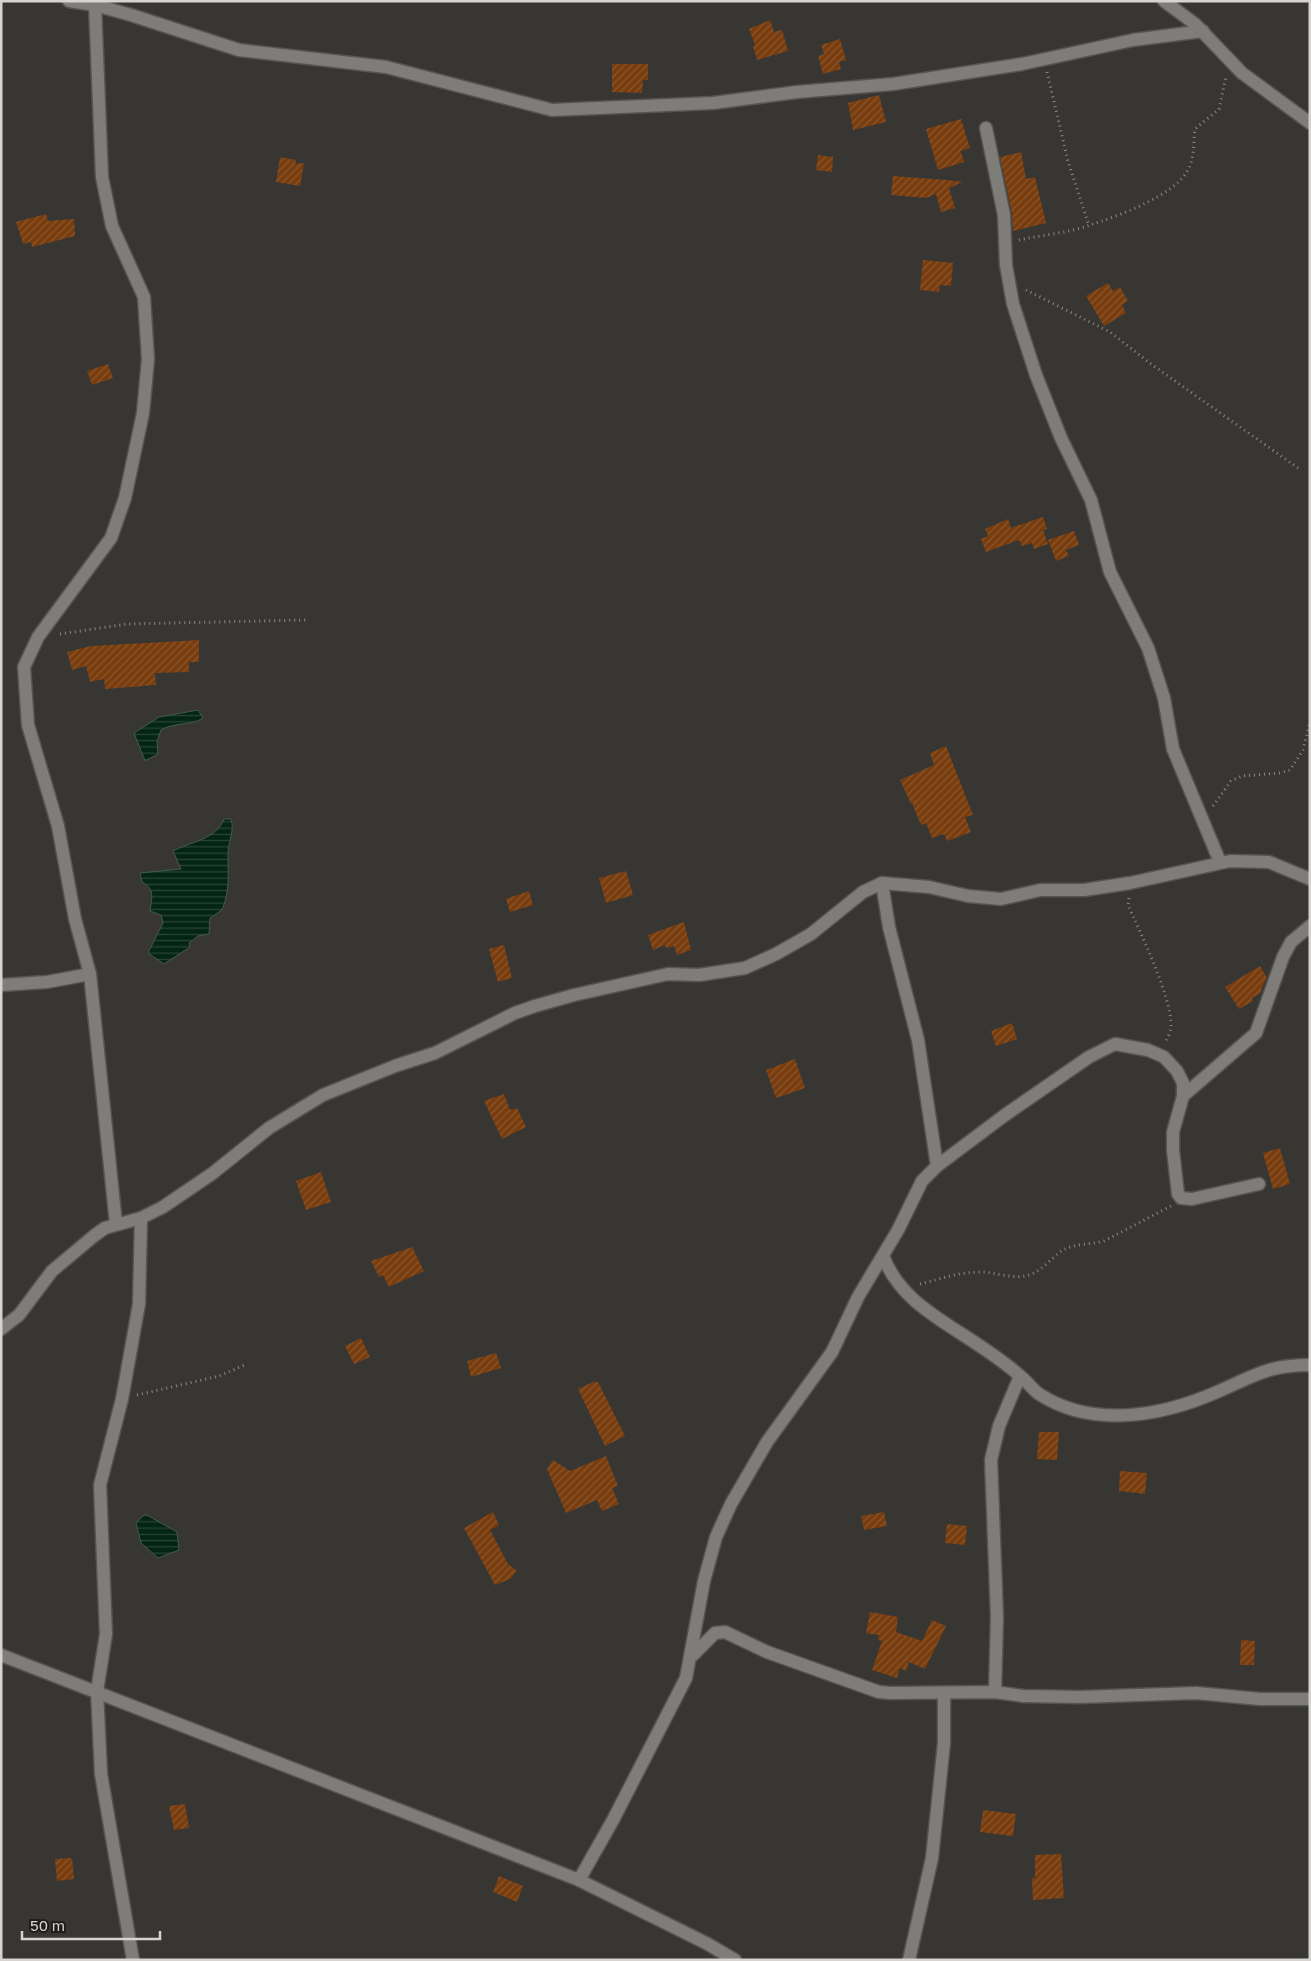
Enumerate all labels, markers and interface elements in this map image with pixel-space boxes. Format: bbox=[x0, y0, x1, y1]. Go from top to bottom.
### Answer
scale bar bbox=[22, 1908, 160, 1940]
text: 50 m bbox=[30, 1916, 65, 1934]

